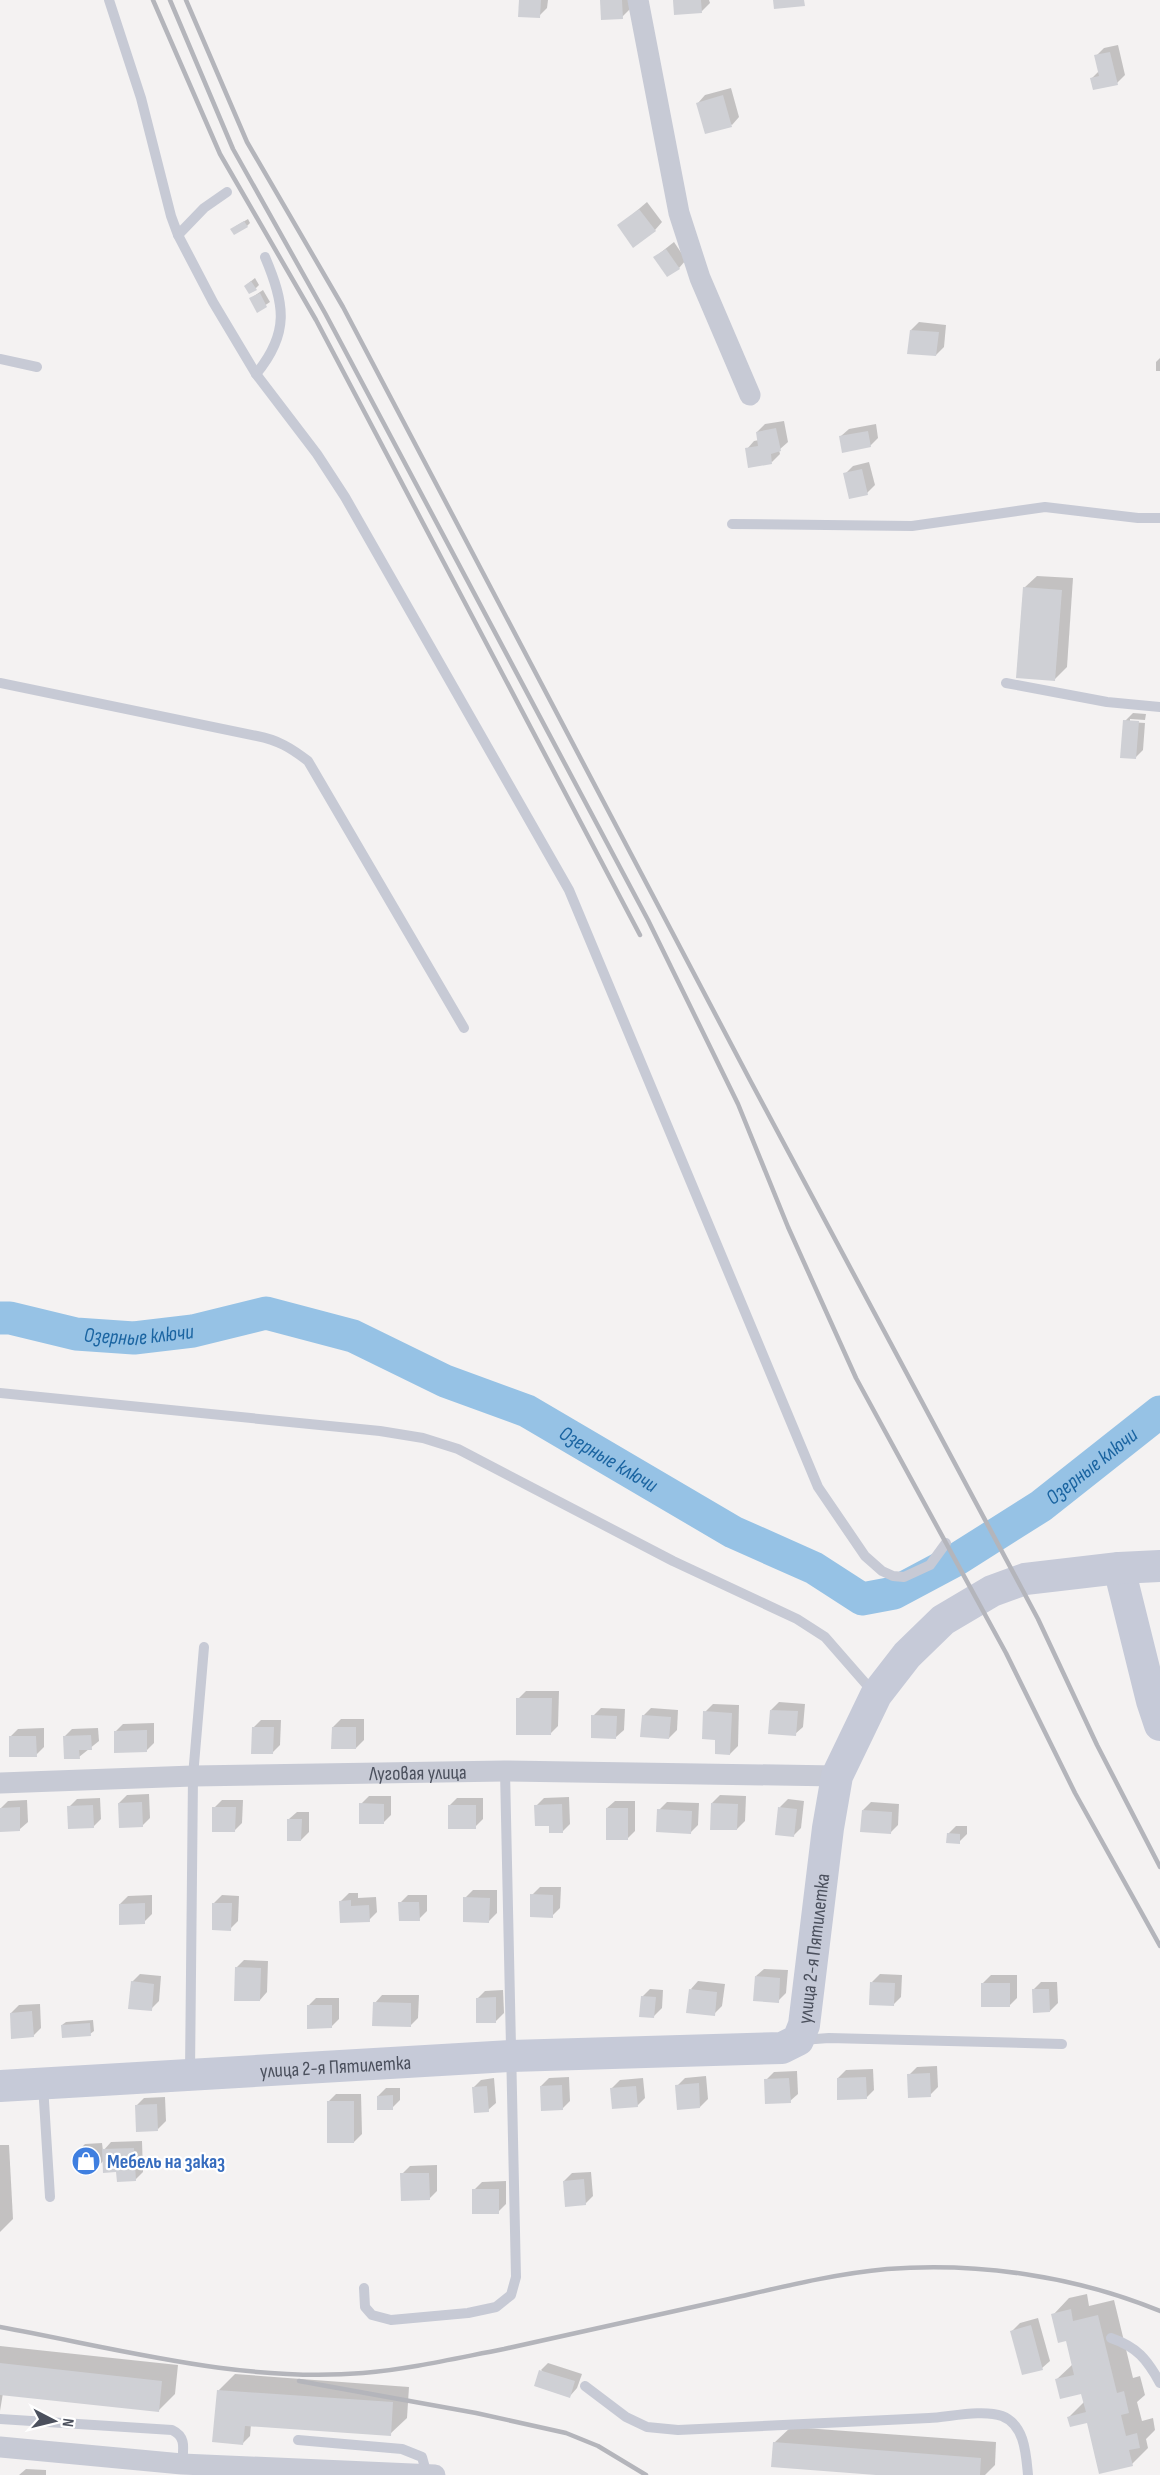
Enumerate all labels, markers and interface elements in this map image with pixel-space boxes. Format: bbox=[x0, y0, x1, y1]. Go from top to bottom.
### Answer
water label: Озерные ключи bbox=[83, 1319, 195, 1351]
water label: Озерные ключи bbox=[555, 1421, 662, 1498]
water label: Озерные ключи bbox=[1041, 1422, 1143, 1510]
street label: Луговая улица bbox=[368, 1761, 467, 1786]
street label: улица 2-я Пятилетка bbox=[793, 1872, 835, 2025]
street label: улица 2-я Пятилетка bbox=[259, 2051, 412, 2084]
shop icon: Мебель на заказ bbox=[70, 2145, 102, 2177]
place label: Мебель на заказ bbox=[107, 2150, 225, 2174]
north arrow bbox=[24, 2391, 84, 2451]
text: N bbox=[57, 2417, 77, 2428]

